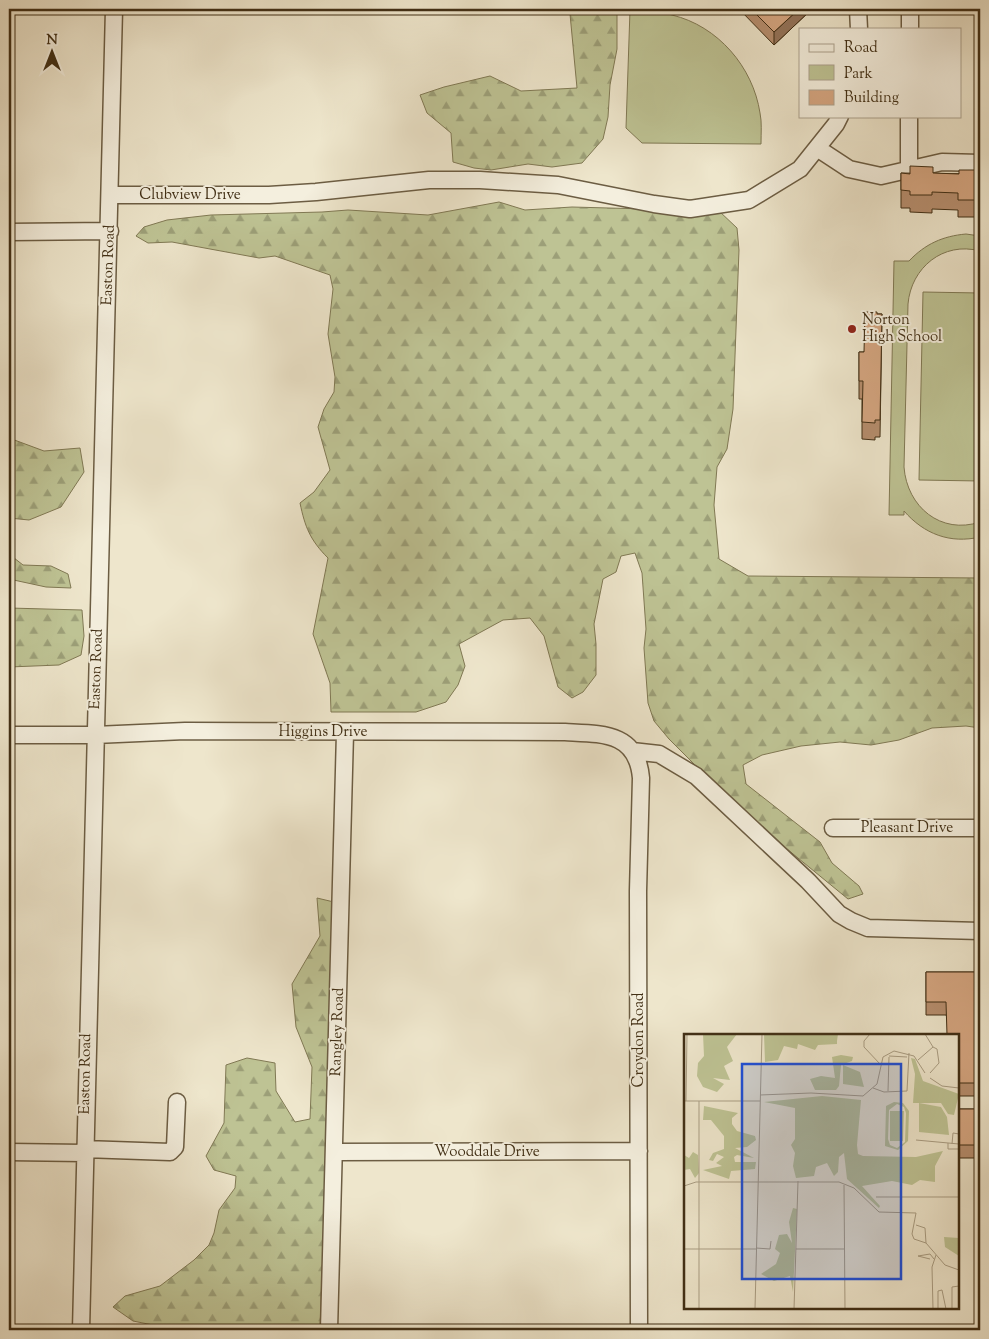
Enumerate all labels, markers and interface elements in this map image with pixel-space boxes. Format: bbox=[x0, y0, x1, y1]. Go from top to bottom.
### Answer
north arrow bbox=[28, 28, 78, 78]
legend bbox=[799, 28, 962, 118]
text: N bbox=[46, 31, 58, 51]
text: Road bbox=[844, 38, 878, 59]
text: Park bbox=[844, 64, 873, 85]
text: Building bbox=[844, 88, 899, 109]
street label: Clubview Drive bbox=[139, 185, 241, 206]
street label: Easton Road bbox=[97, 224, 121, 306]
place label: Norton High School bbox=[862, 310, 942, 348]
marker: Norton High School bbox=[846, 323, 858, 335]
street label: Easton Road bbox=[85, 628, 109, 710]
street label: Higgins Drive bbox=[279, 722, 367, 743]
street label: Pleasant Drive bbox=[861, 818, 953, 839]
street label: Rangley Road bbox=[326, 987, 350, 1077]
street label: Croydon Road bbox=[629, 992, 650, 1087]
street label: Easton Road bbox=[75, 1033, 97, 1115]
inset map bbox=[684, 1034, 959, 1309]
street label: Wooddale Drive bbox=[434, 1142, 540, 1163]

